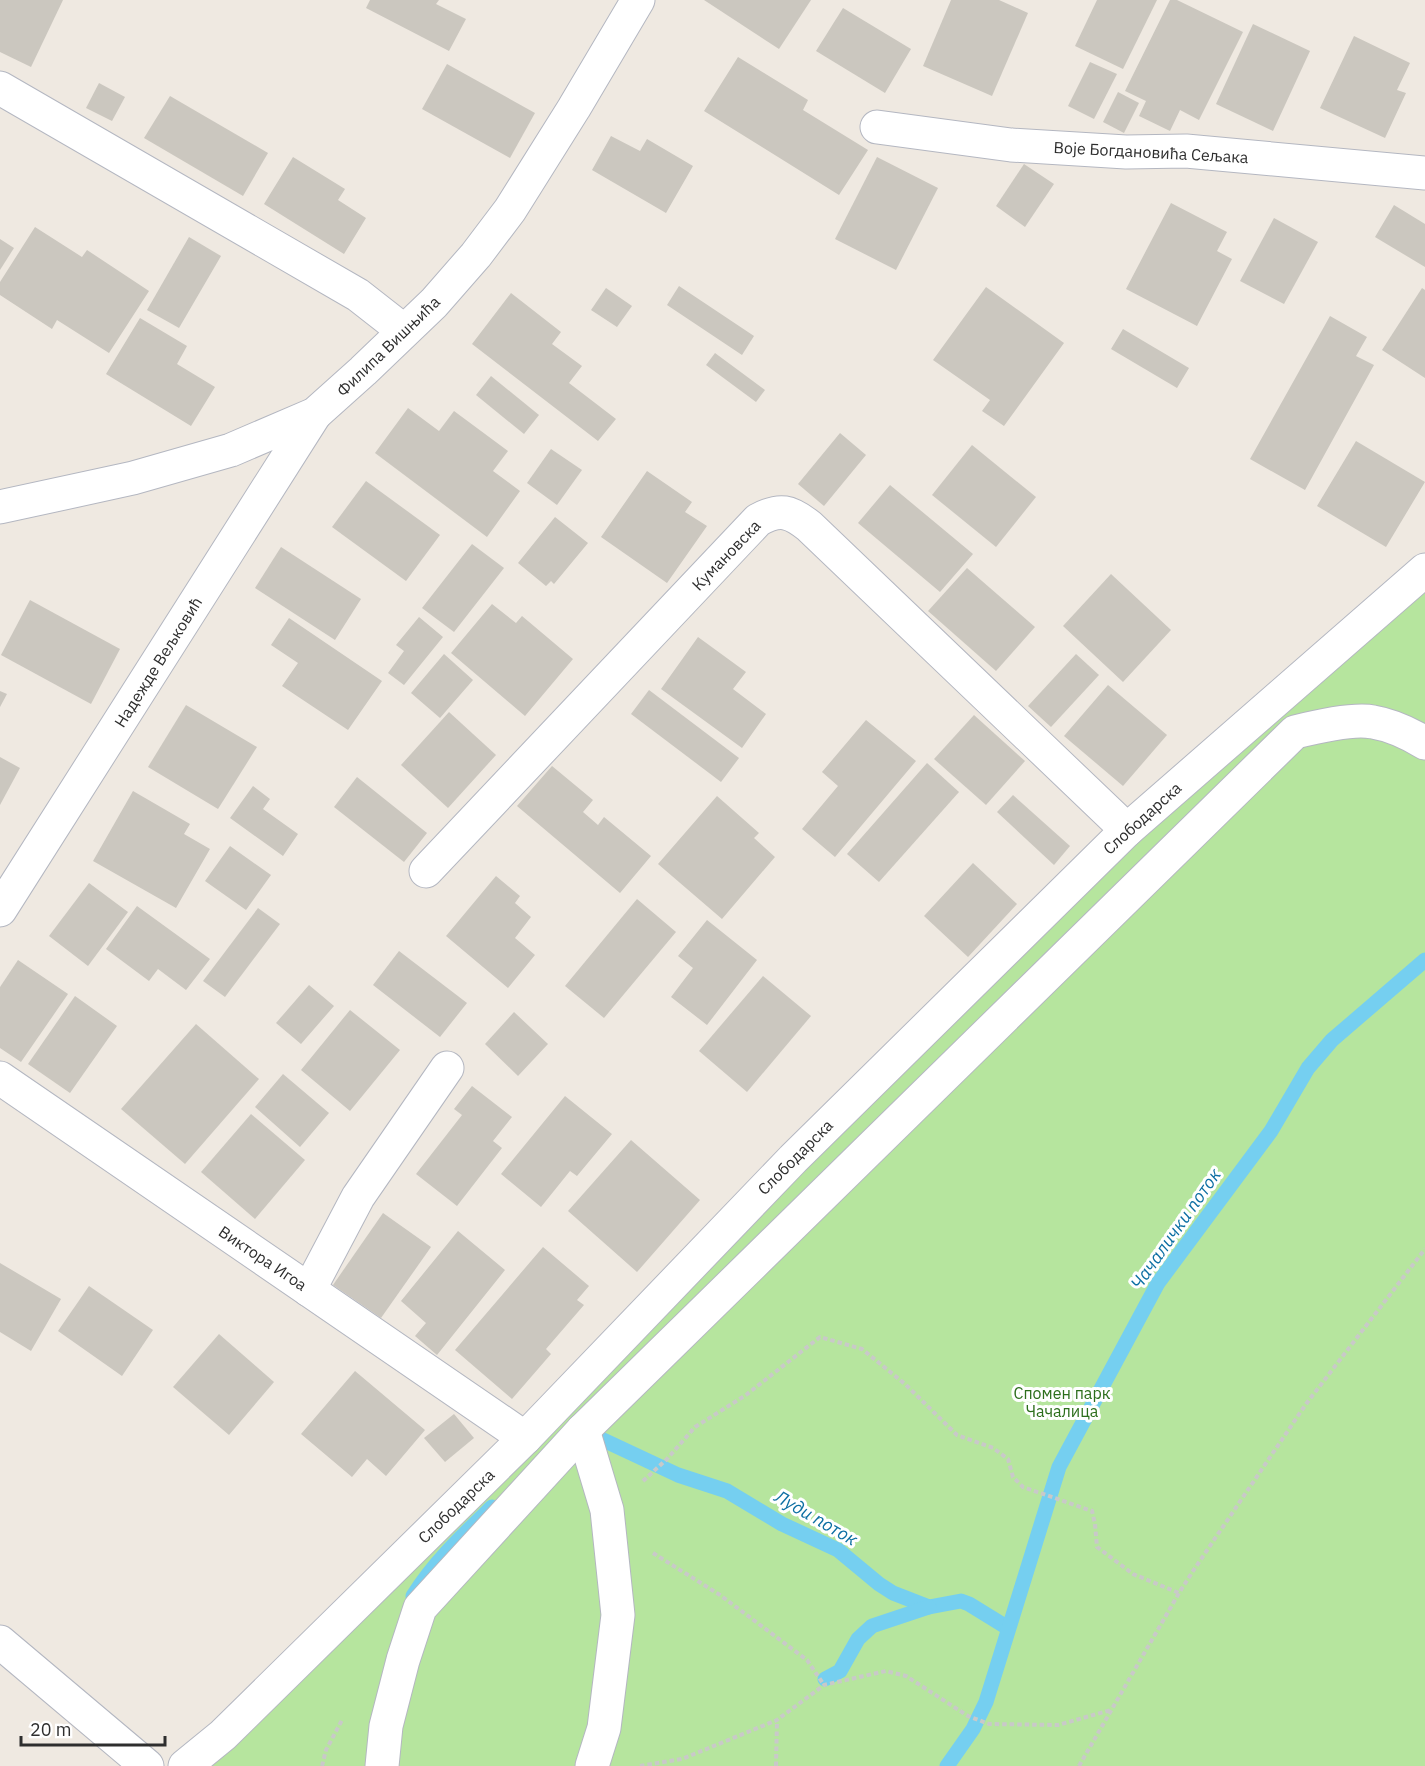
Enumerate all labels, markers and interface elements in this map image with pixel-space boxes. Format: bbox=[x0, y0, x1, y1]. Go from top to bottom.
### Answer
street label: Воје Богдановића Сељака bbox=[1053, 137, 1249, 167]
street label: Филипа Вишњића bbox=[332, 291, 444, 400]
street label: Кумановска bbox=[687, 515, 765, 594]
street label: Надежде Вељковић bbox=[110, 593, 206, 731]
street label: Слободарска bbox=[1099, 777, 1186, 858]
street label: Слободарска bbox=[753, 1115, 837, 1199]
water label: Чачалички поток bbox=[1125, 1164, 1226, 1294]
street label: Виктора Игоа bbox=[215, 1221, 311, 1295]
park label: Спомен парк Чачалица bbox=[1014, 1383, 1111, 1421]
street label: Слободарска bbox=[414, 1464, 499, 1547]
water label: Луди поток bbox=[770, 1484, 862, 1551]
scale bar bbox=[21, 1709, 165, 1747]
text: 20 m bbox=[30, 1718, 72, 1741]

